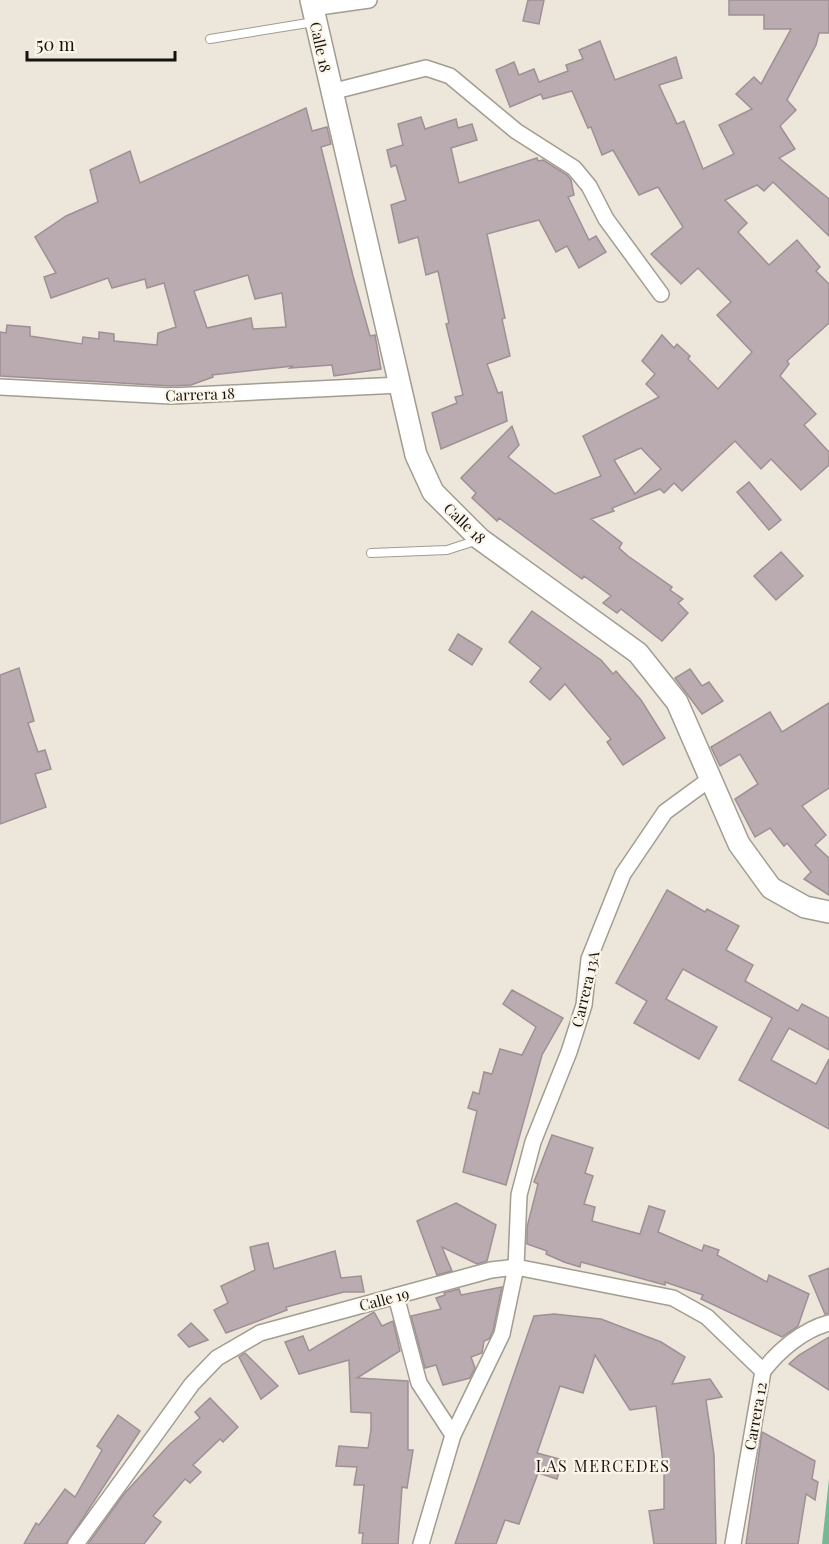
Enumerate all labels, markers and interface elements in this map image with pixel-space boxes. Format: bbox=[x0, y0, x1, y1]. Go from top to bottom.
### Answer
street label: Calle 18 bbox=[306, 20, 336, 74]
scale bar bbox=[27, 24, 176, 62]
text: 50 m bbox=[36, 32, 75, 56]
street label: Carrera 18 bbox=[165, 383, 235, 405]
street label: Calle 18 bbox=[440, 498, 490, 548]
street label: Carrera 13A bbox=[567, 948, 604, 1029]
street label: Calle 19 bbox=[357, 1283, 411, 1315]
street label: Carrera 12 bbox=[739, 1380, 771, 1452]
district label: LAS MERCEDES bbox=[536, 1455, 670, 1476]

